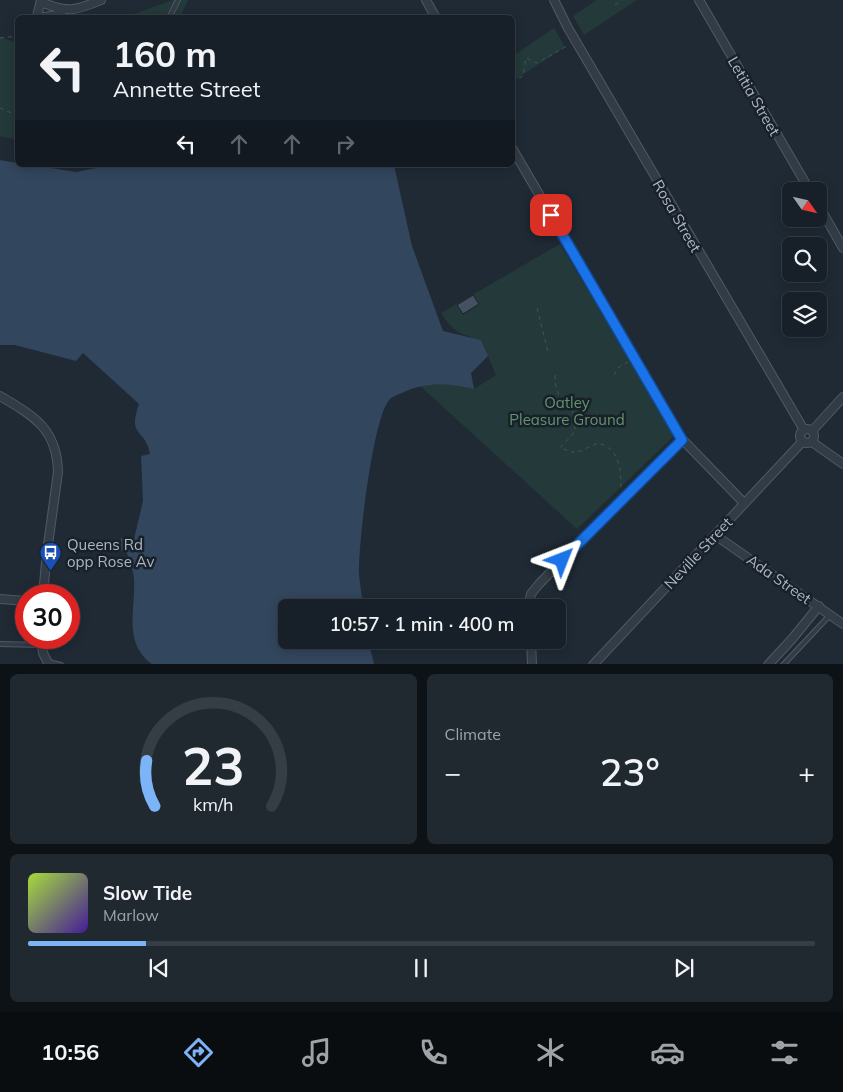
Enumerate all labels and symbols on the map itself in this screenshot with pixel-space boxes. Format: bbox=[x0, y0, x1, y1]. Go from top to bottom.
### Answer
street label: Letitia Street bbox=[724, 53, 784, 139]
street label: Rosa Street bbox=[649, 176, 705, 256]
north arrow bbox=[782, 182, 828, 228]
pin bbox=[530, 194, 572, 236]
park label: Oatley Pleasure Ground bbox=[509, 393, 625, 429]
street label: Neville Street bbox=[660, 513, 736, 593]
position arrow bbox=[535, 533, 587, 585]
place label: Queens Rd opp Rose Av bbox=[67, 535, 154, 571]
bus stop icon: Queens Rd opp Rose Av bbox=[39, 541, 63, 572]
street label: Ada Street bbox=[743, 550, 815, 608]
speed limit sign: 30 bbox=[15, 584, 80, 649]

